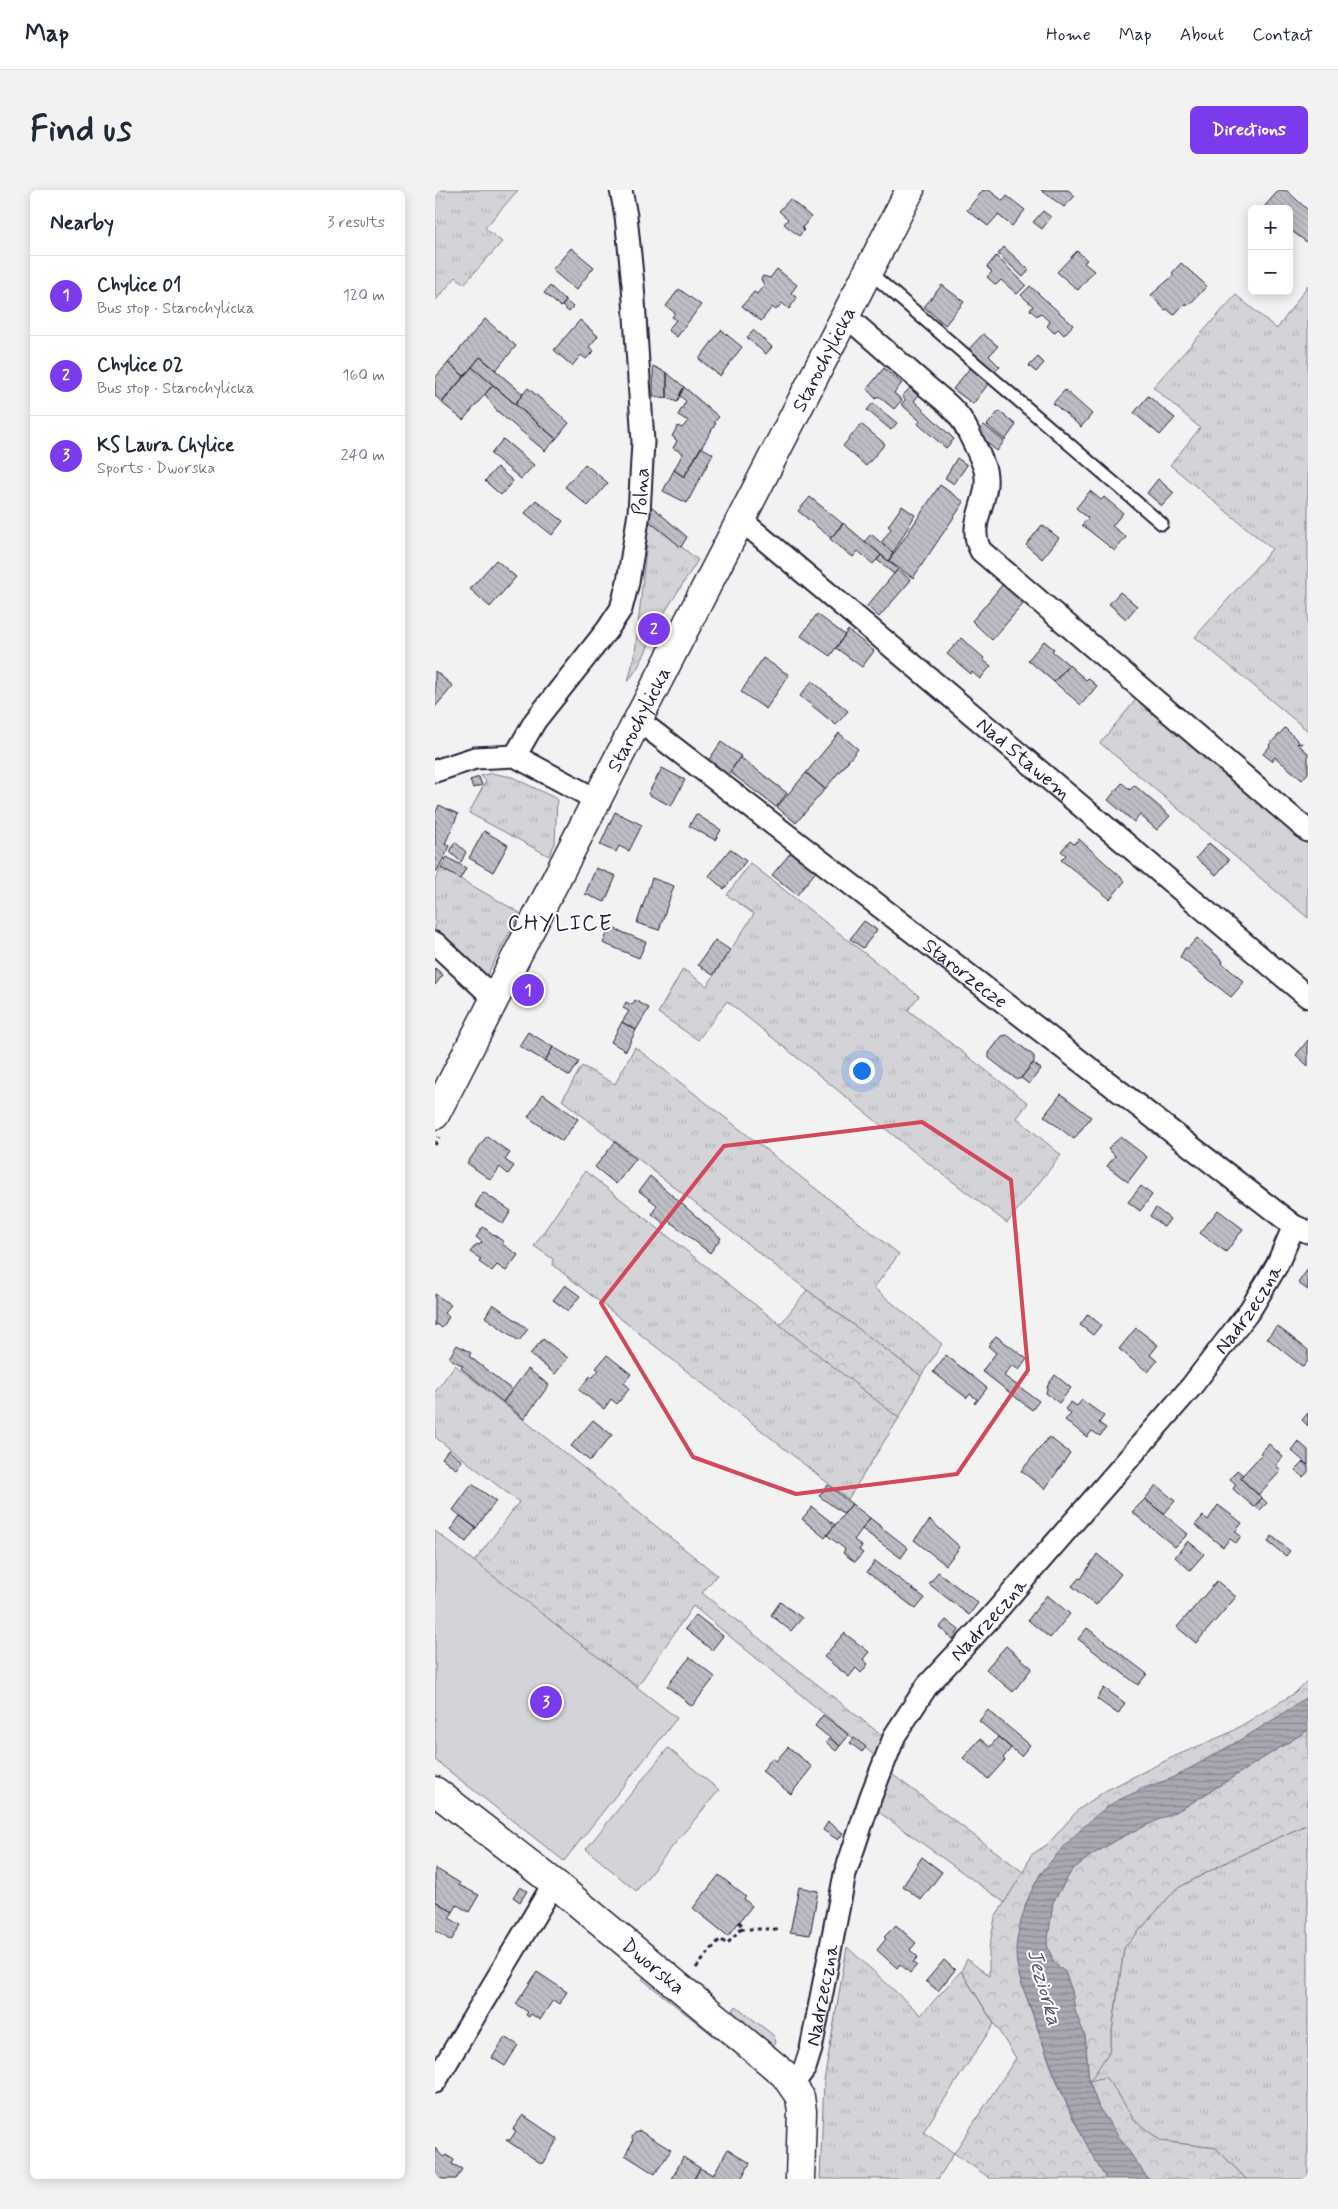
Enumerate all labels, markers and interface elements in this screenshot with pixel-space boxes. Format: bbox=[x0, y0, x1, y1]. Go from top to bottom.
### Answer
text: Map bbox=[25, 19, 69, 50]
text: Home bbox=[1046, 23, 1091, 47]
text: Map bbox=[1119, 23, 1152, 47]
text: About bbox=[1180, 23, 1224, 47]
text: Contact bbox=[1252, 23, 1313, 47]
button: Directions bbox=[1190, 106, 1308, 154]
text: Find us bbox=[30, 107, 132, 153]
map controls bbox=[1248, 205, 1293, 295]
button: + bbox=[1248, 205, 1293, 250]
text: Nearby bbox=[50, 209, 114, 237]
text: 3 results bbox=[327, 212, 385, 233]
button: − bbox=[1248, 250, 1293, 295]
text: Chylice 01 bbox=[97, 273, 181, 298]
text: 1 bbox=[62, 285, 70, 306]
text: 120 m bbox=[343, 285, 385, 306]
text: Bus stop · Starochylicka bbox=[97, 298, 254, 319]
street label: Starochylicka bbox=[786, 302, 863, 417]
text: Chylice 02 bbox=[97, 353, 183, 378]
text: 2 bbox=[62, 365, 70, 386]
text: 160 m bbox=[342, 365, 385, 386]
text: Bus stop · Starochylicka bbox=[97, 378, 254, 399]
text: KS Laura Chylice bbox=[97, 433, 234, 458]
text: 3 bbox=[62, 445, 70, 466]
text: 240 m bbox=[341, 445, 385, 466]
text: Sports · Dworska bbox=[97, 458, 215, 479]
street label: Polna bbox=[627, 467, 657, 516]
pin: 2 bbox=[638, 610, 670, 648]
street label: Starochylicka bbox=[601, 663, 678, 777]
street label: Nad Stawem bbox=[970, 712, 1076, 807]
district label: CHYLICE bbox=[507, 910, 613, 938]
street label: Starorzecze bbox=[917, 933, 1013, 1015]
pin: 1 bbox=[512, 971, 544, 1009]
your location bbox=[849, 1058, 875, 1084]
street label: Nadrzeczna bbox=[1209, 1259, 1290, 1360]
street label: Nadrzeczna bbox=[945, 1572, 1035, 1668]
pin: 3 bbox=[530, 1683, 562, 1721]
street label: Dworska bbox=[615, 1933, 690, 2001]
street label: Nadrzeczna bbox=[800, 1941, 846, 2049]
water label: Jeziorka bbox=[1020, 1946, 1068, 2029]

